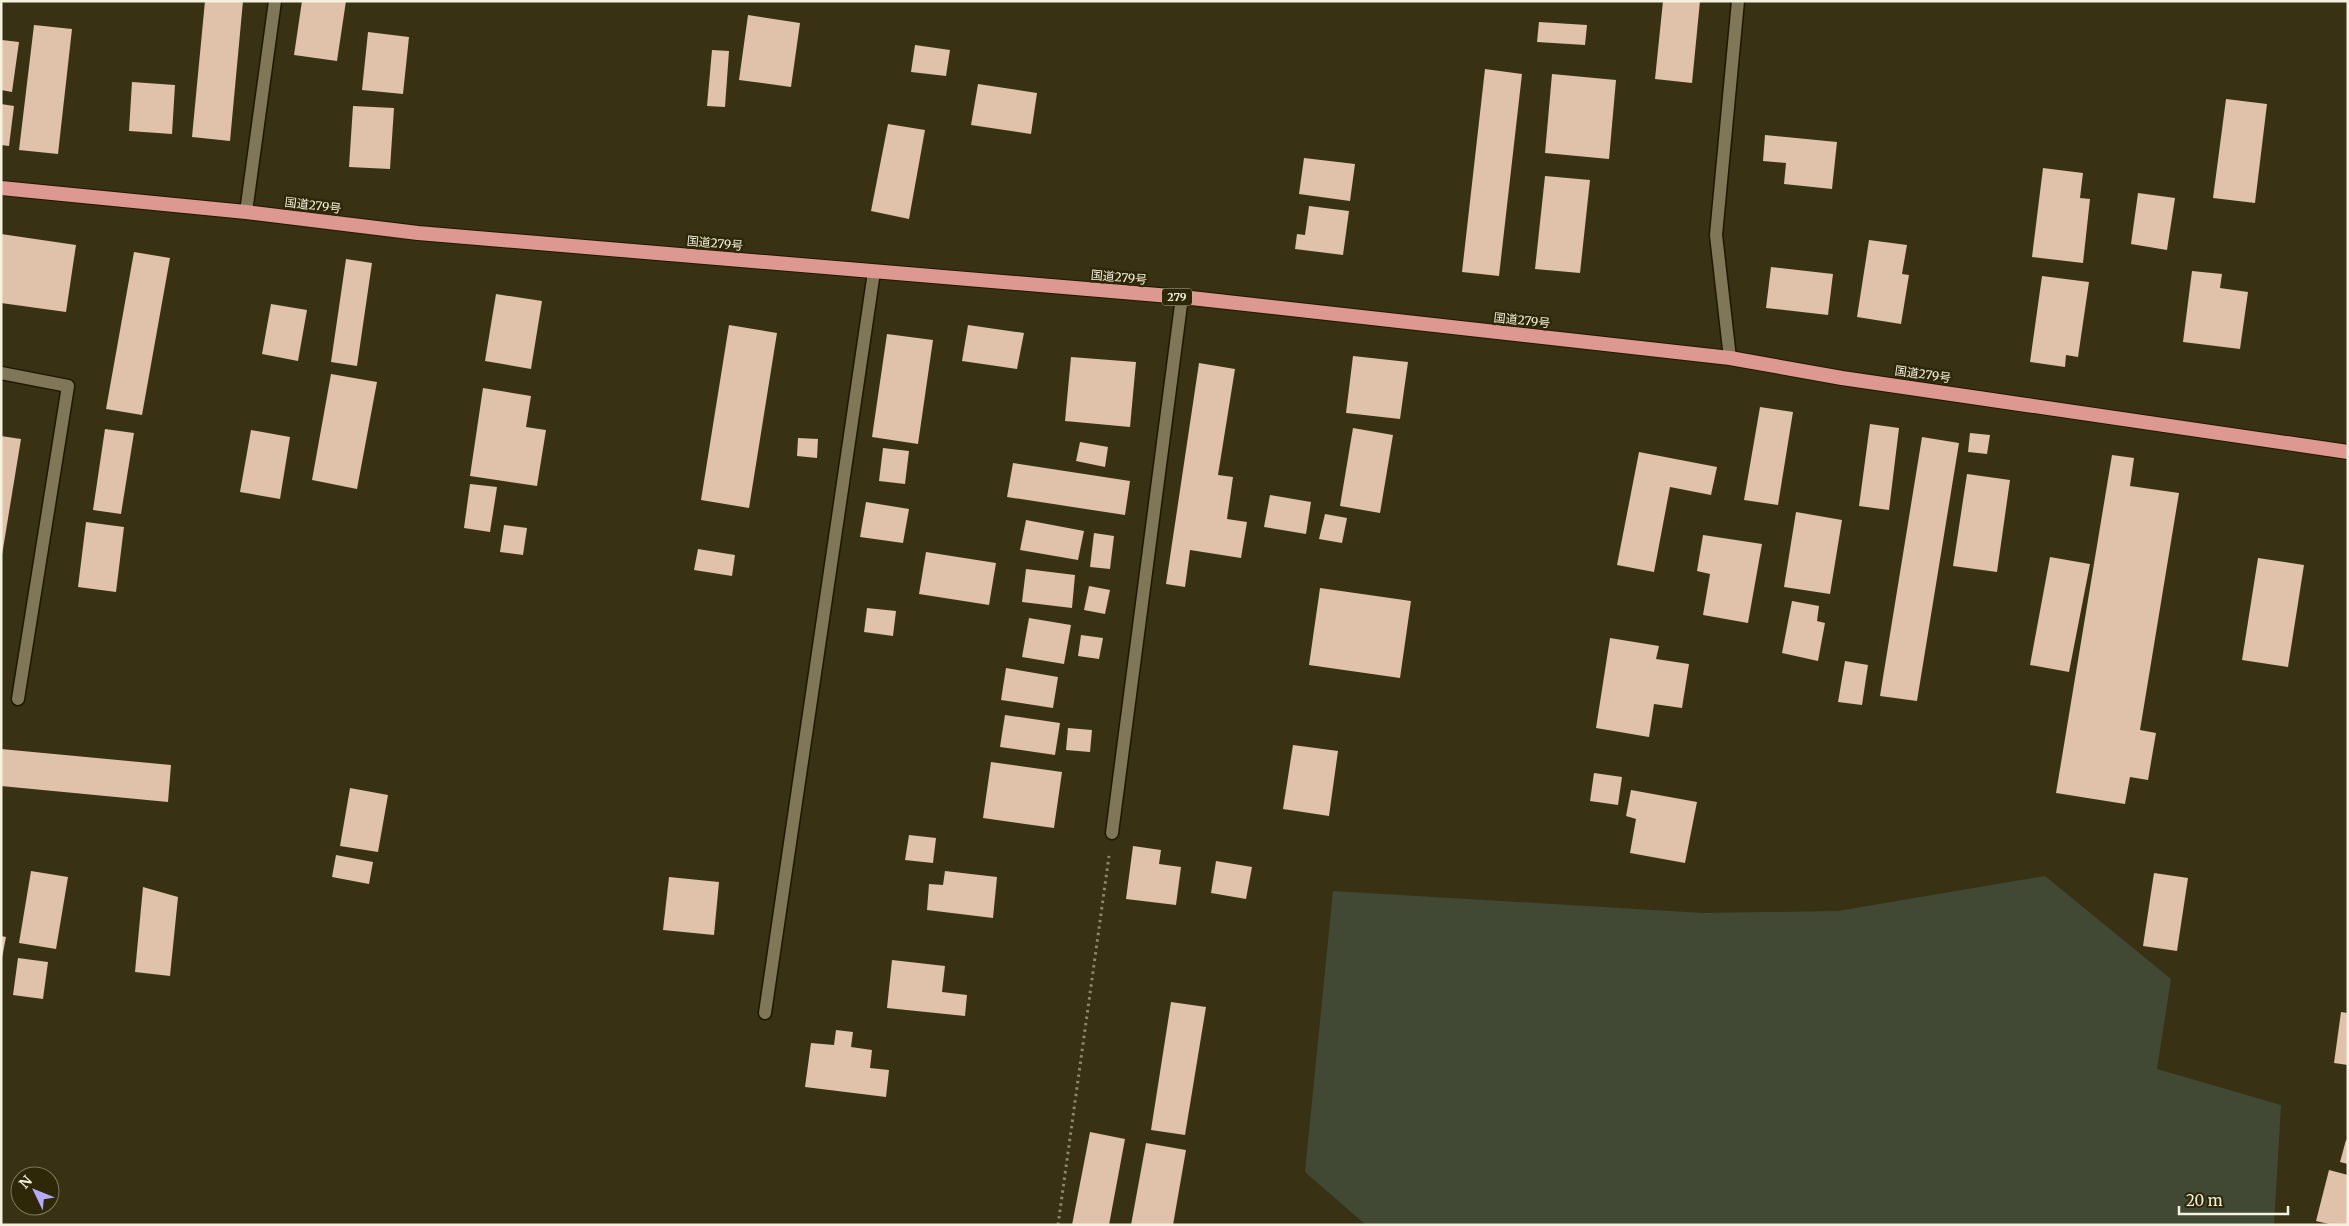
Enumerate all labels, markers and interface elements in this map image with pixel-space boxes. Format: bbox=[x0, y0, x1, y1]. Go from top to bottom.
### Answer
street label: 国道279号 bbox=[284, 194, 342, 216]
street label: 国道279号 bbox=[686, 233, 744, 253]
street label: 国道279号 bbox=[1090, 267, 1148, 287]
road number: 279 bbox=[1162, 288, 1192, 306]
street label: 国道279号 bbox=[1493, 310, 1551, 330]
street label: 国道279号 bbox=[1894, 363, 1952, 385]
north arrow bbox=[10, 1166, 60, 1216]
text: N bbox=[15, 1172, 36, 1192]
scale bar bbox=[2179, 1184, 2288, 1216]
text: 20 m bbox=[2186, 1191, 2223, 1210]

